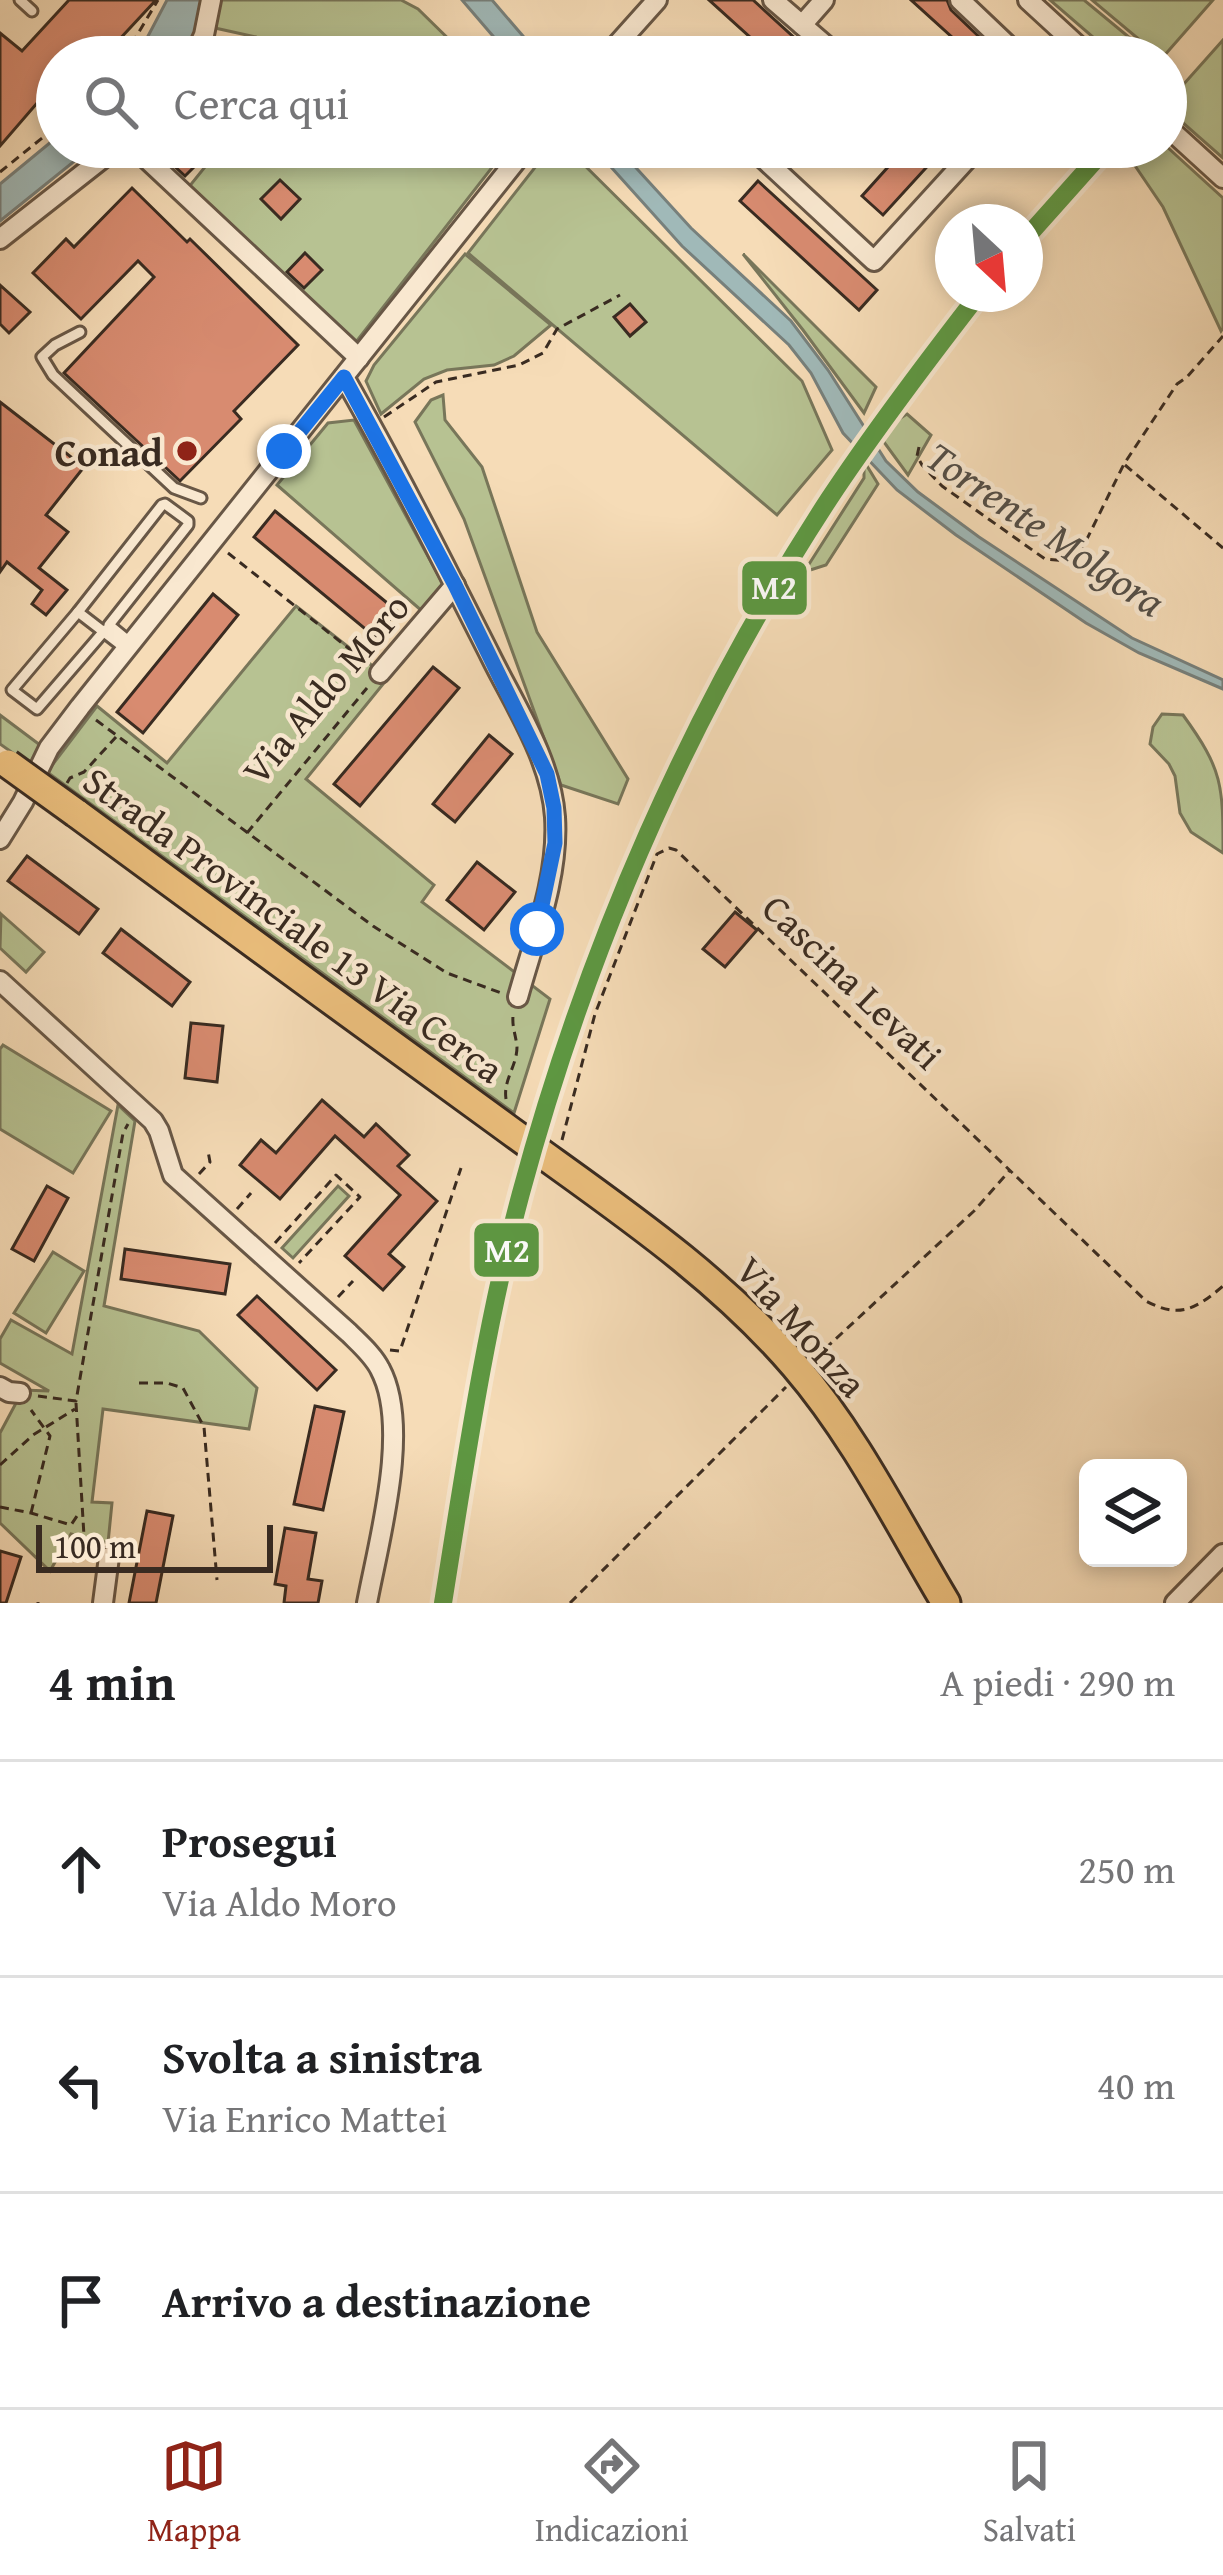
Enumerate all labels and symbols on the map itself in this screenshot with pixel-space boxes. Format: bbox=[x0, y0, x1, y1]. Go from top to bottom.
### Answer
north arrow bbox=[935, 204, 1043, 312]
place label: Conad bbox=[55, 423, 164, 480]
route end bbox=[257, 424, 311, 478]
water label: Torrente Molgora bbox=[914, 425, 1178, 631]
marker: Conad bbox=[174, 438, 200, 464]
line badge: M2 bbox=[740, 559, 809, 617]
text: M2 bbox=[751, 563, 797, 611]
street label: Via Aldo Moro bbox=[228, 580, 422, 796]
street label: Strada Provinciale 13 Via Cerca bbox=[72, 752, 516, 1097]
street label: Cascina Levati bbox=[750, 880, 956, 1082]
route start bbox=[510, 902, 564, 956]
line badge: M2 bbox=[472, 1221, 541, 1279]
text: M2 bbox=[484, 1226, 530, 1274]
street label: Via Monza bbox=[723, 1243, 881, 1410]
scale bar bbox=[36, 1519, 273, 1572]

